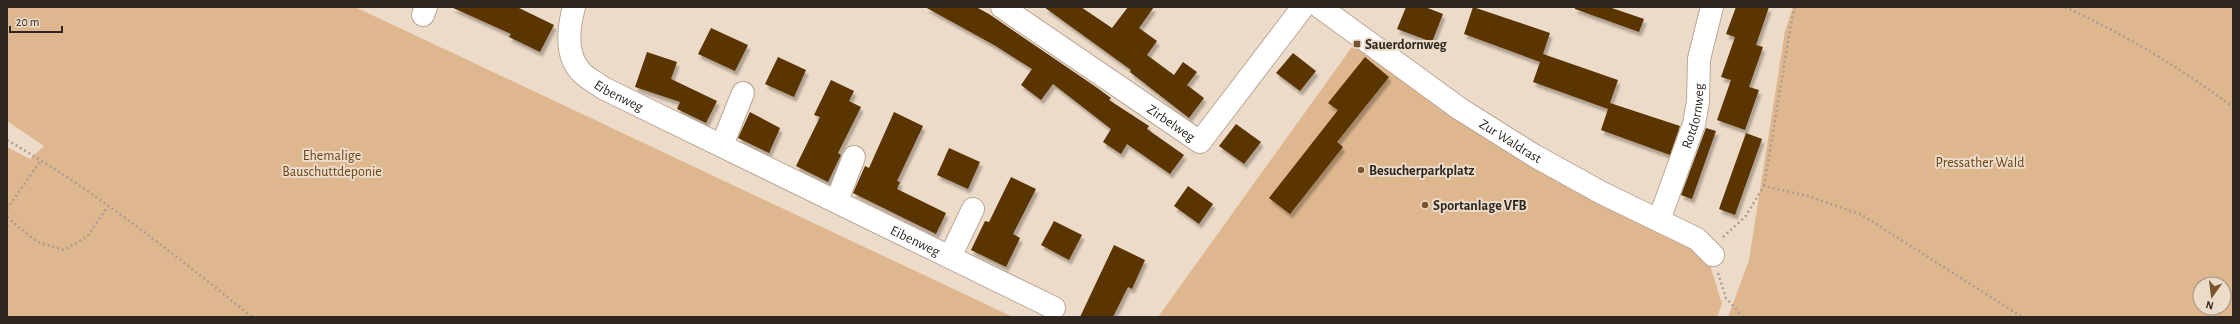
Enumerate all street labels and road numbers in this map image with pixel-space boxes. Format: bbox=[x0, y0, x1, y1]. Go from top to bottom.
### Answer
street label: Eibenweg bbox=[591, 78, 645, 115]
street label: Rotdornweg bbox=[1680, 83, 1707, 151]
street label: Zirbelweg bbox=[1144, 102, 1198, 145]
street label: Zur Waldrast bbox=[1477, 117, 1544, 166]
street label: Eibenweg bbox=[888, 223, 942, 259]

